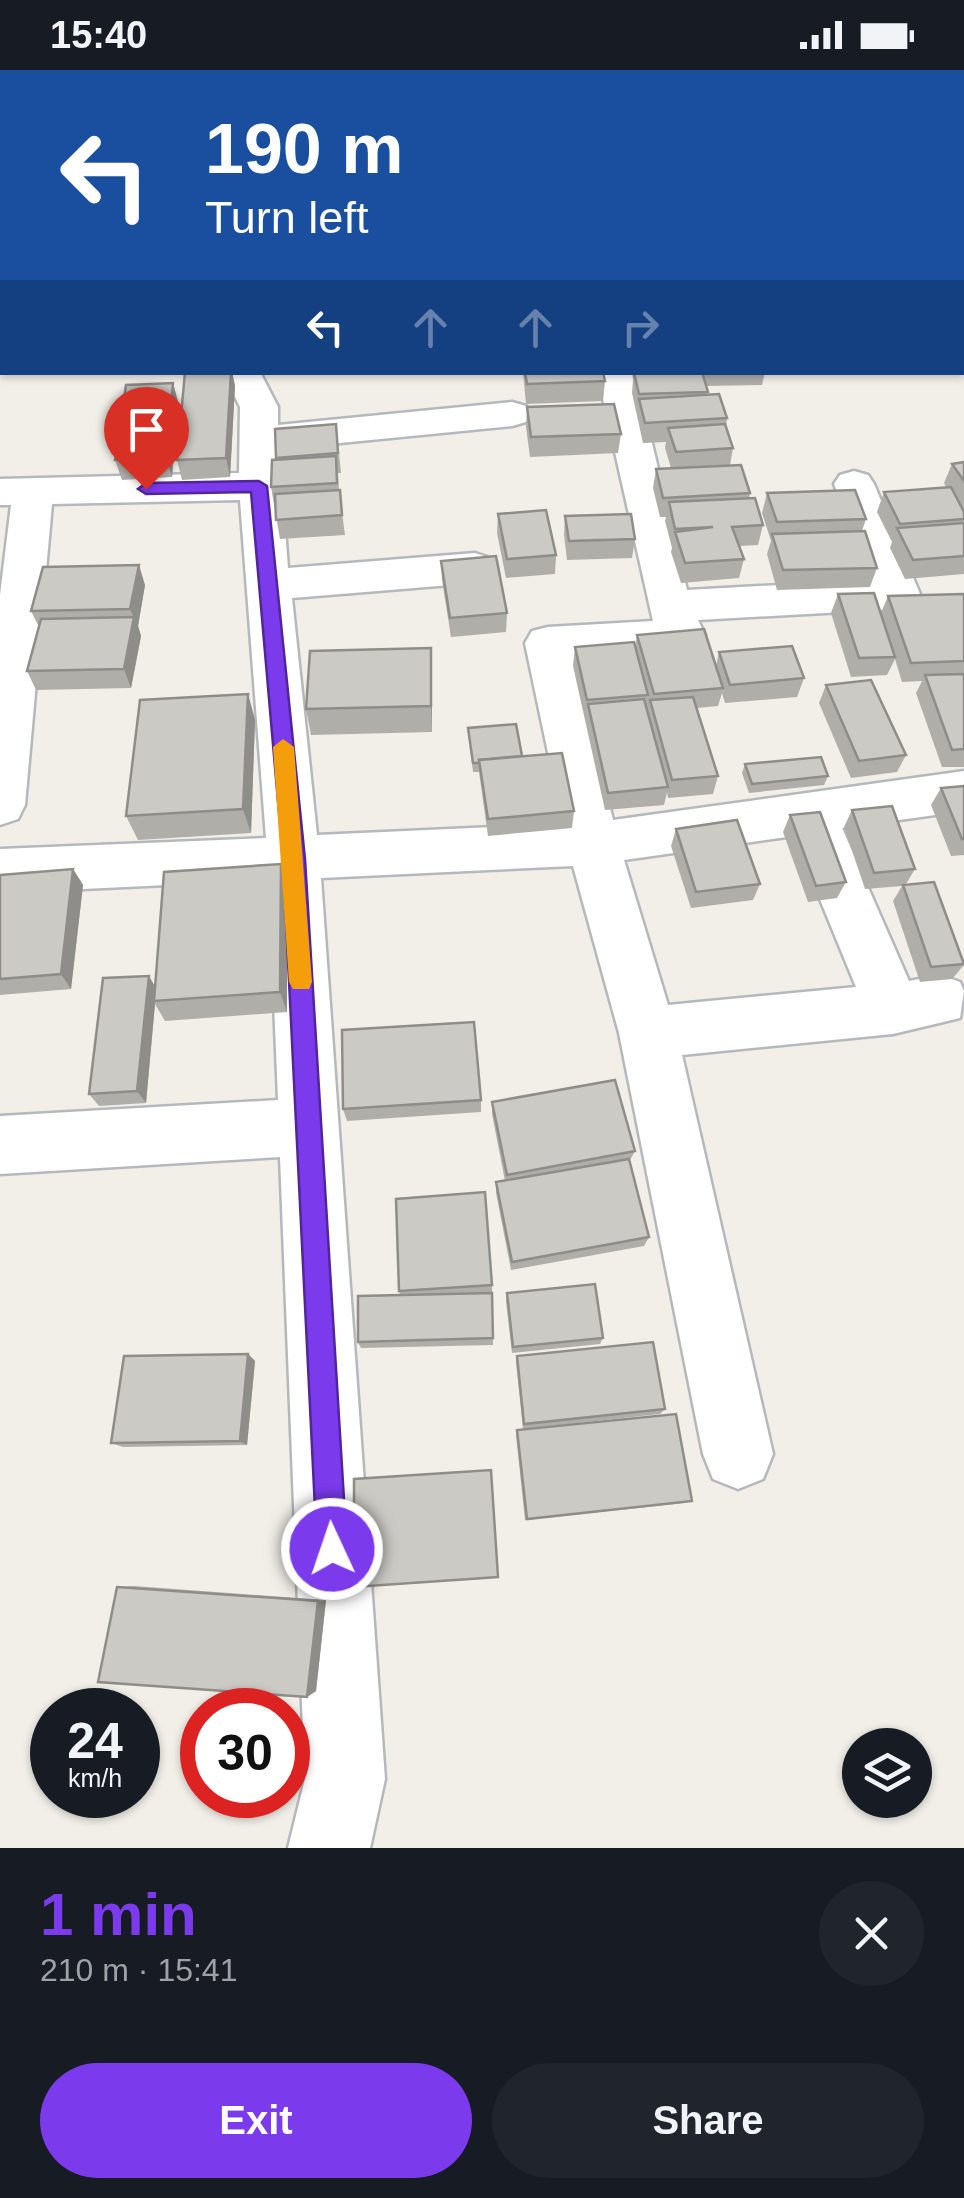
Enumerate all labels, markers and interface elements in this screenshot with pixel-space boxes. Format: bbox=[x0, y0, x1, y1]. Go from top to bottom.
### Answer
text: 15:40 bbox=[50, 14, 147, 56]
icon: left bbox=[40, 110, 170, 240]
text: 190 m bbox=[205, 110, 403, 188]
text: Turn left bbox=[205, 192, 368, 243]
icon: left bbox=[298, 300, 353, 355]
icon: ahead bbox=[403, 300, 458, 355]
icon: ahead bbox=[508, 300, 563, 355]
icon: right bbox=[613, 300, 668, 355]
pin bbox=[104, 387, 189, 490]
icon: arrive bbox=[119, 402, 174, 457]
position arrow bbox=[280, 1497, 384, 1601]
speed limit sign: 30 bbox=[180, 1688, 310, 1818]
text: 24 bbox=[67, 1713, 123, 1769]
map controls bbox=[842, 1728, 932, 1818]
button: layers bbox=[842, 1728, 932, 1818]
text: km/h bbox=[68, 1764, 122, 1792]
text: 1 min bbox=[40, 1881, 197, 1948]
button: close bbox=[819, 1881, 924, 1986]
text: 210 m · 15:41 bbox=[40, 1952, 237, 1988]
button: Exit bbox=[40, 2063, 472, 2178]
button: Share bbox=[492, 2063, 924, 2178]

